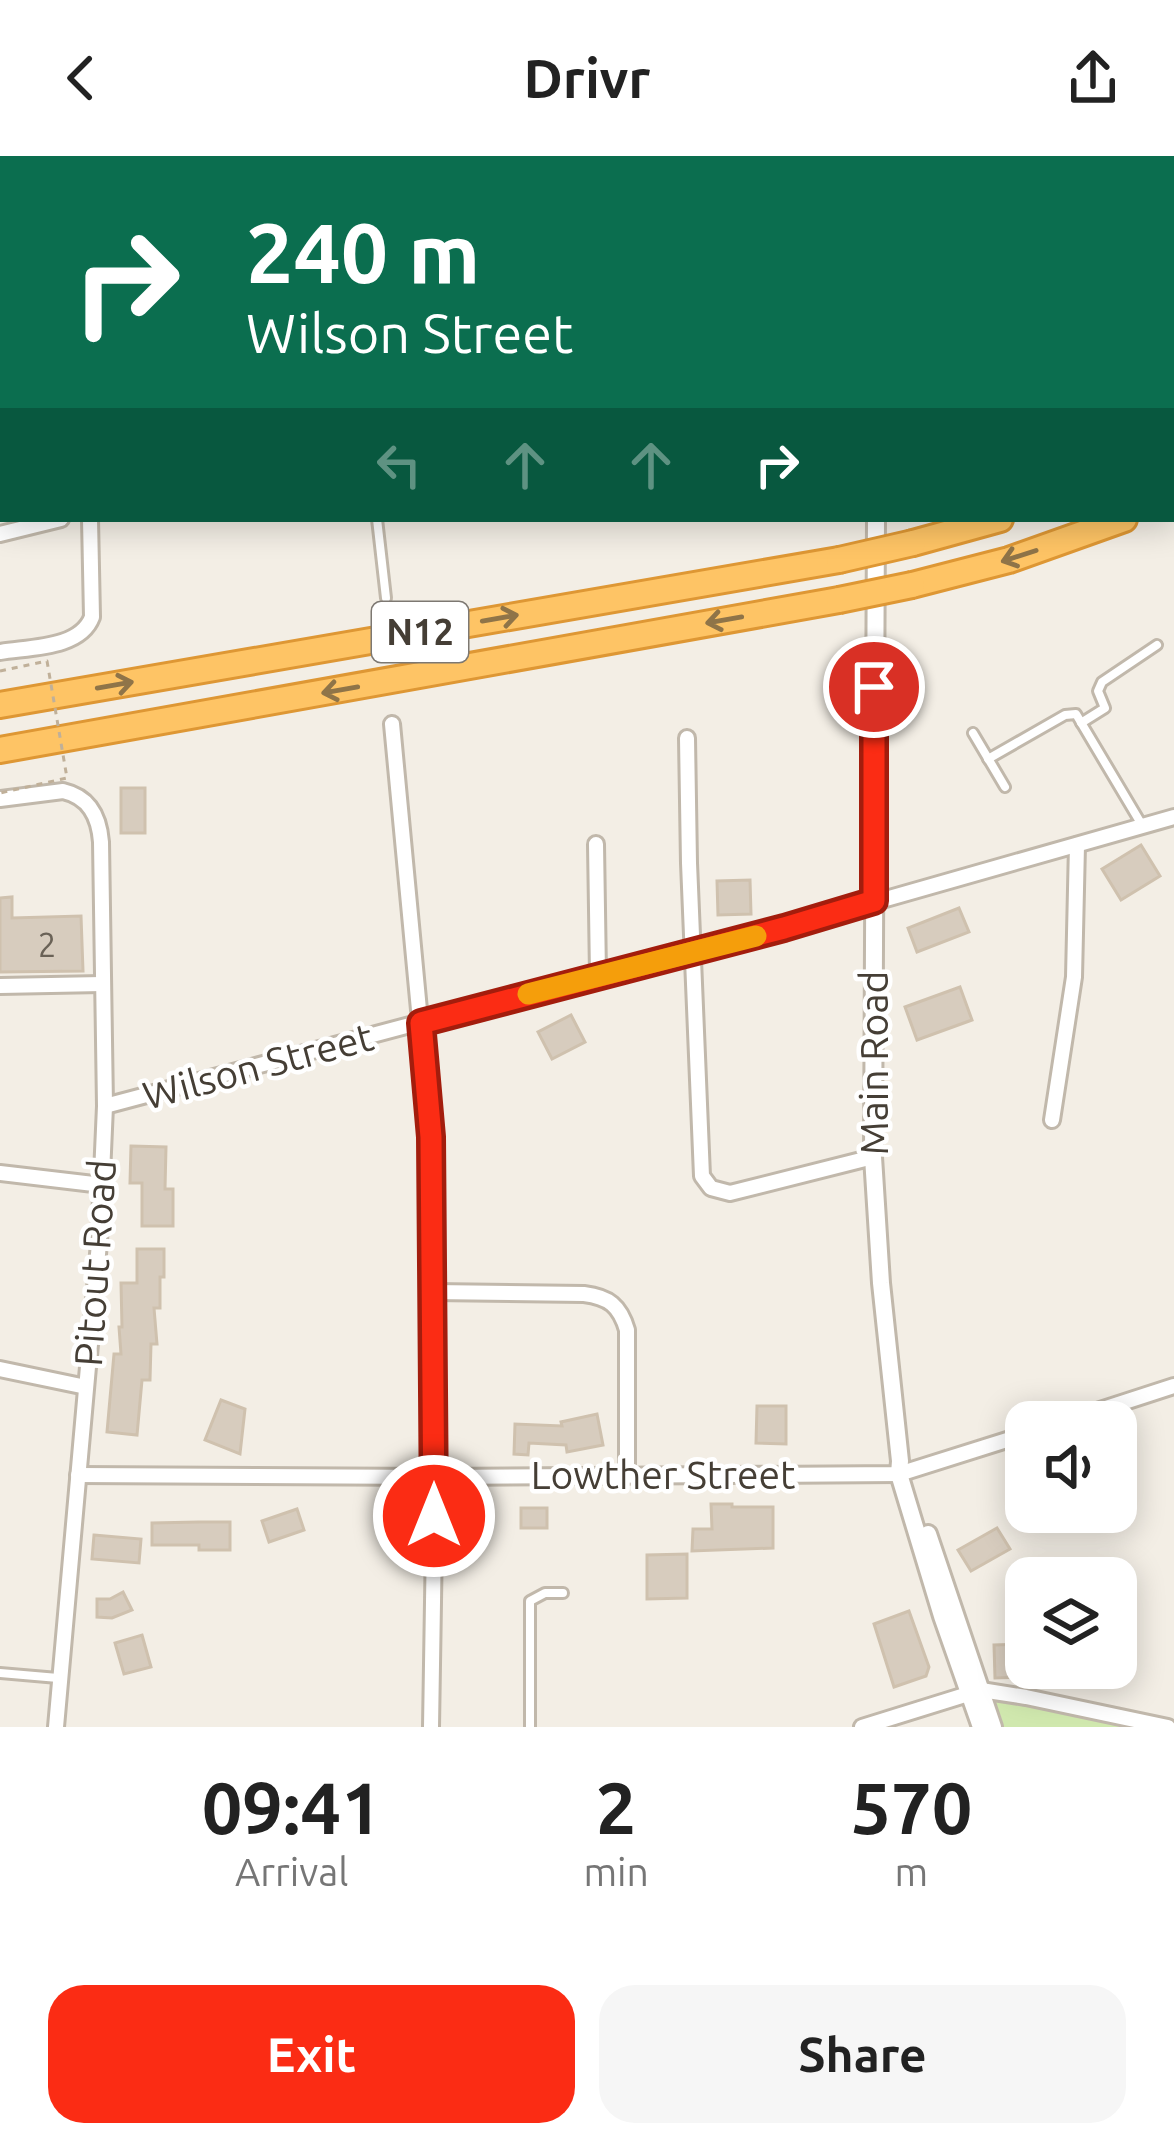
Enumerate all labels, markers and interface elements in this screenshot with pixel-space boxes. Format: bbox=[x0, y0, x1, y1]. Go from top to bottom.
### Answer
icon: back bbox=[48, 45, 114, 111]
icon: share bbox=[1060, 45, 1126, 111]
text: Drivr bbox=[524, 48, 650, 108]
icon: right bbox=[48, 204, 204, 360]
text: 240 m bbox=[246, 205, 480, 299]
text: Wilson Street bbox=[246, 303, 573, 363]
icon: left bbox=[366, 432, 432, 498]
icon: ahead bbox=[492, 432, 558, 498]
icon: ahead bbox=[618, 432, 684, 498]
icon: right bbox=[744, 432, 810, 498]
one-way arrow bbox=[1001, 546, 1039, 568]
road number: N12 bbox=[372, 602, 468, 662]
one-way arrow bbox=[479, 606, 518, 629]
one-way arrow bbox=[706, 610, 745, 633]
pin bbox=[823, 636, 925, 738]
icon: arrive bbox=[841, 654, 907, 720]
one-way arrow bbox=[95, 672, 134, 695]
one-way arrow bbox=[322, 680, 361, 702]
house number: 2 bbox=[38, 926, 56, 963]
street label: Main Road bbox=[852, 971, 895, 1155]
street label: Wilson Street bbox=[138, 1014, 378, 1117]
street label: Pitout Road bbox=[66, 1158, 123, 1368]
map controls bbox=[1005, 1401, 1137, 1689]
button: sound bbox=[1005, 1401, 1137, 1533]
position arrow bbox=[371, 1453, 497, 1579]
street label: Lowther Street bbox=[531, 1453, 795, 1496]
button: layers bbox=[1005, 1557, 1137, 1689]
text: 09:41 bbox=[202, 1767, 382, 1848]
text: 2 bbox=[596, 1767, 636, 1848]
text: 570 bbox=[850, 1767, 972, 1848]
text: Arrival bbox=[235, 1850, 349, 1893]
text: min bbox=[583, 1850, 649, 1893]
text: m bbox=[895, 1850, 928, 1893]
button: Exit bbox=[48, 1985, 575, 2123]
button: Share bbox=[599, 1985, 1126, 2123]

